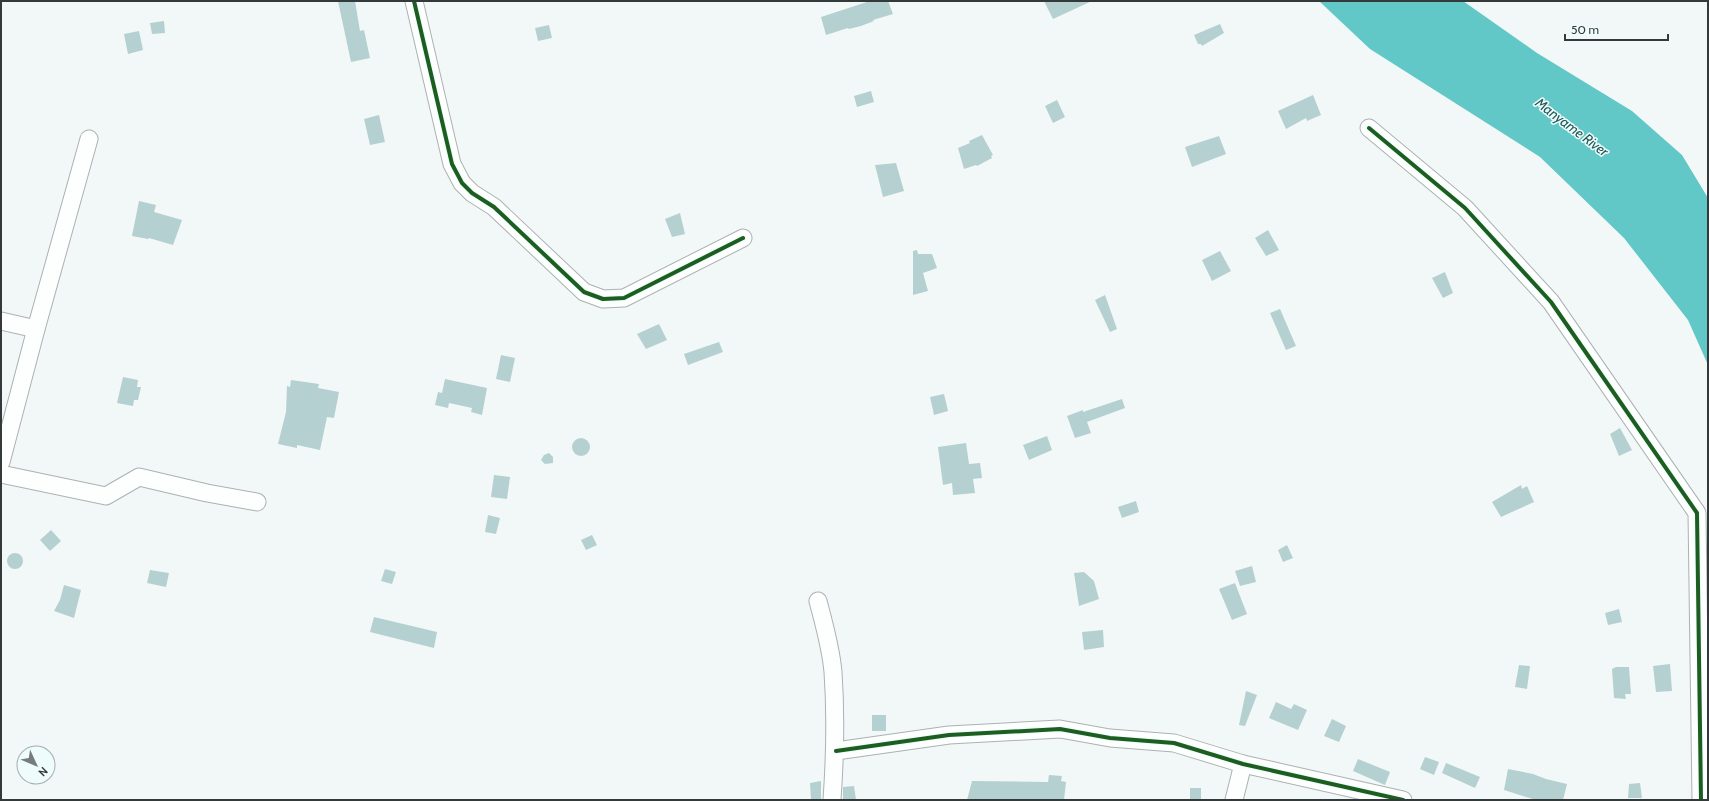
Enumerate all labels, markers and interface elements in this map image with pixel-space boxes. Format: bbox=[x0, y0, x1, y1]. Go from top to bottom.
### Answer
scale bar bbox=[1565, 16, 1668, 42]
text: 50 m bbox=[1571, 22, 1599, 37]
water label: Manyame River bbox=[1531, 93, 1613, 161]
north arrow bbox=[16, 745, 56, 785]
text: N bbox=[35, 764, 51, 780]

